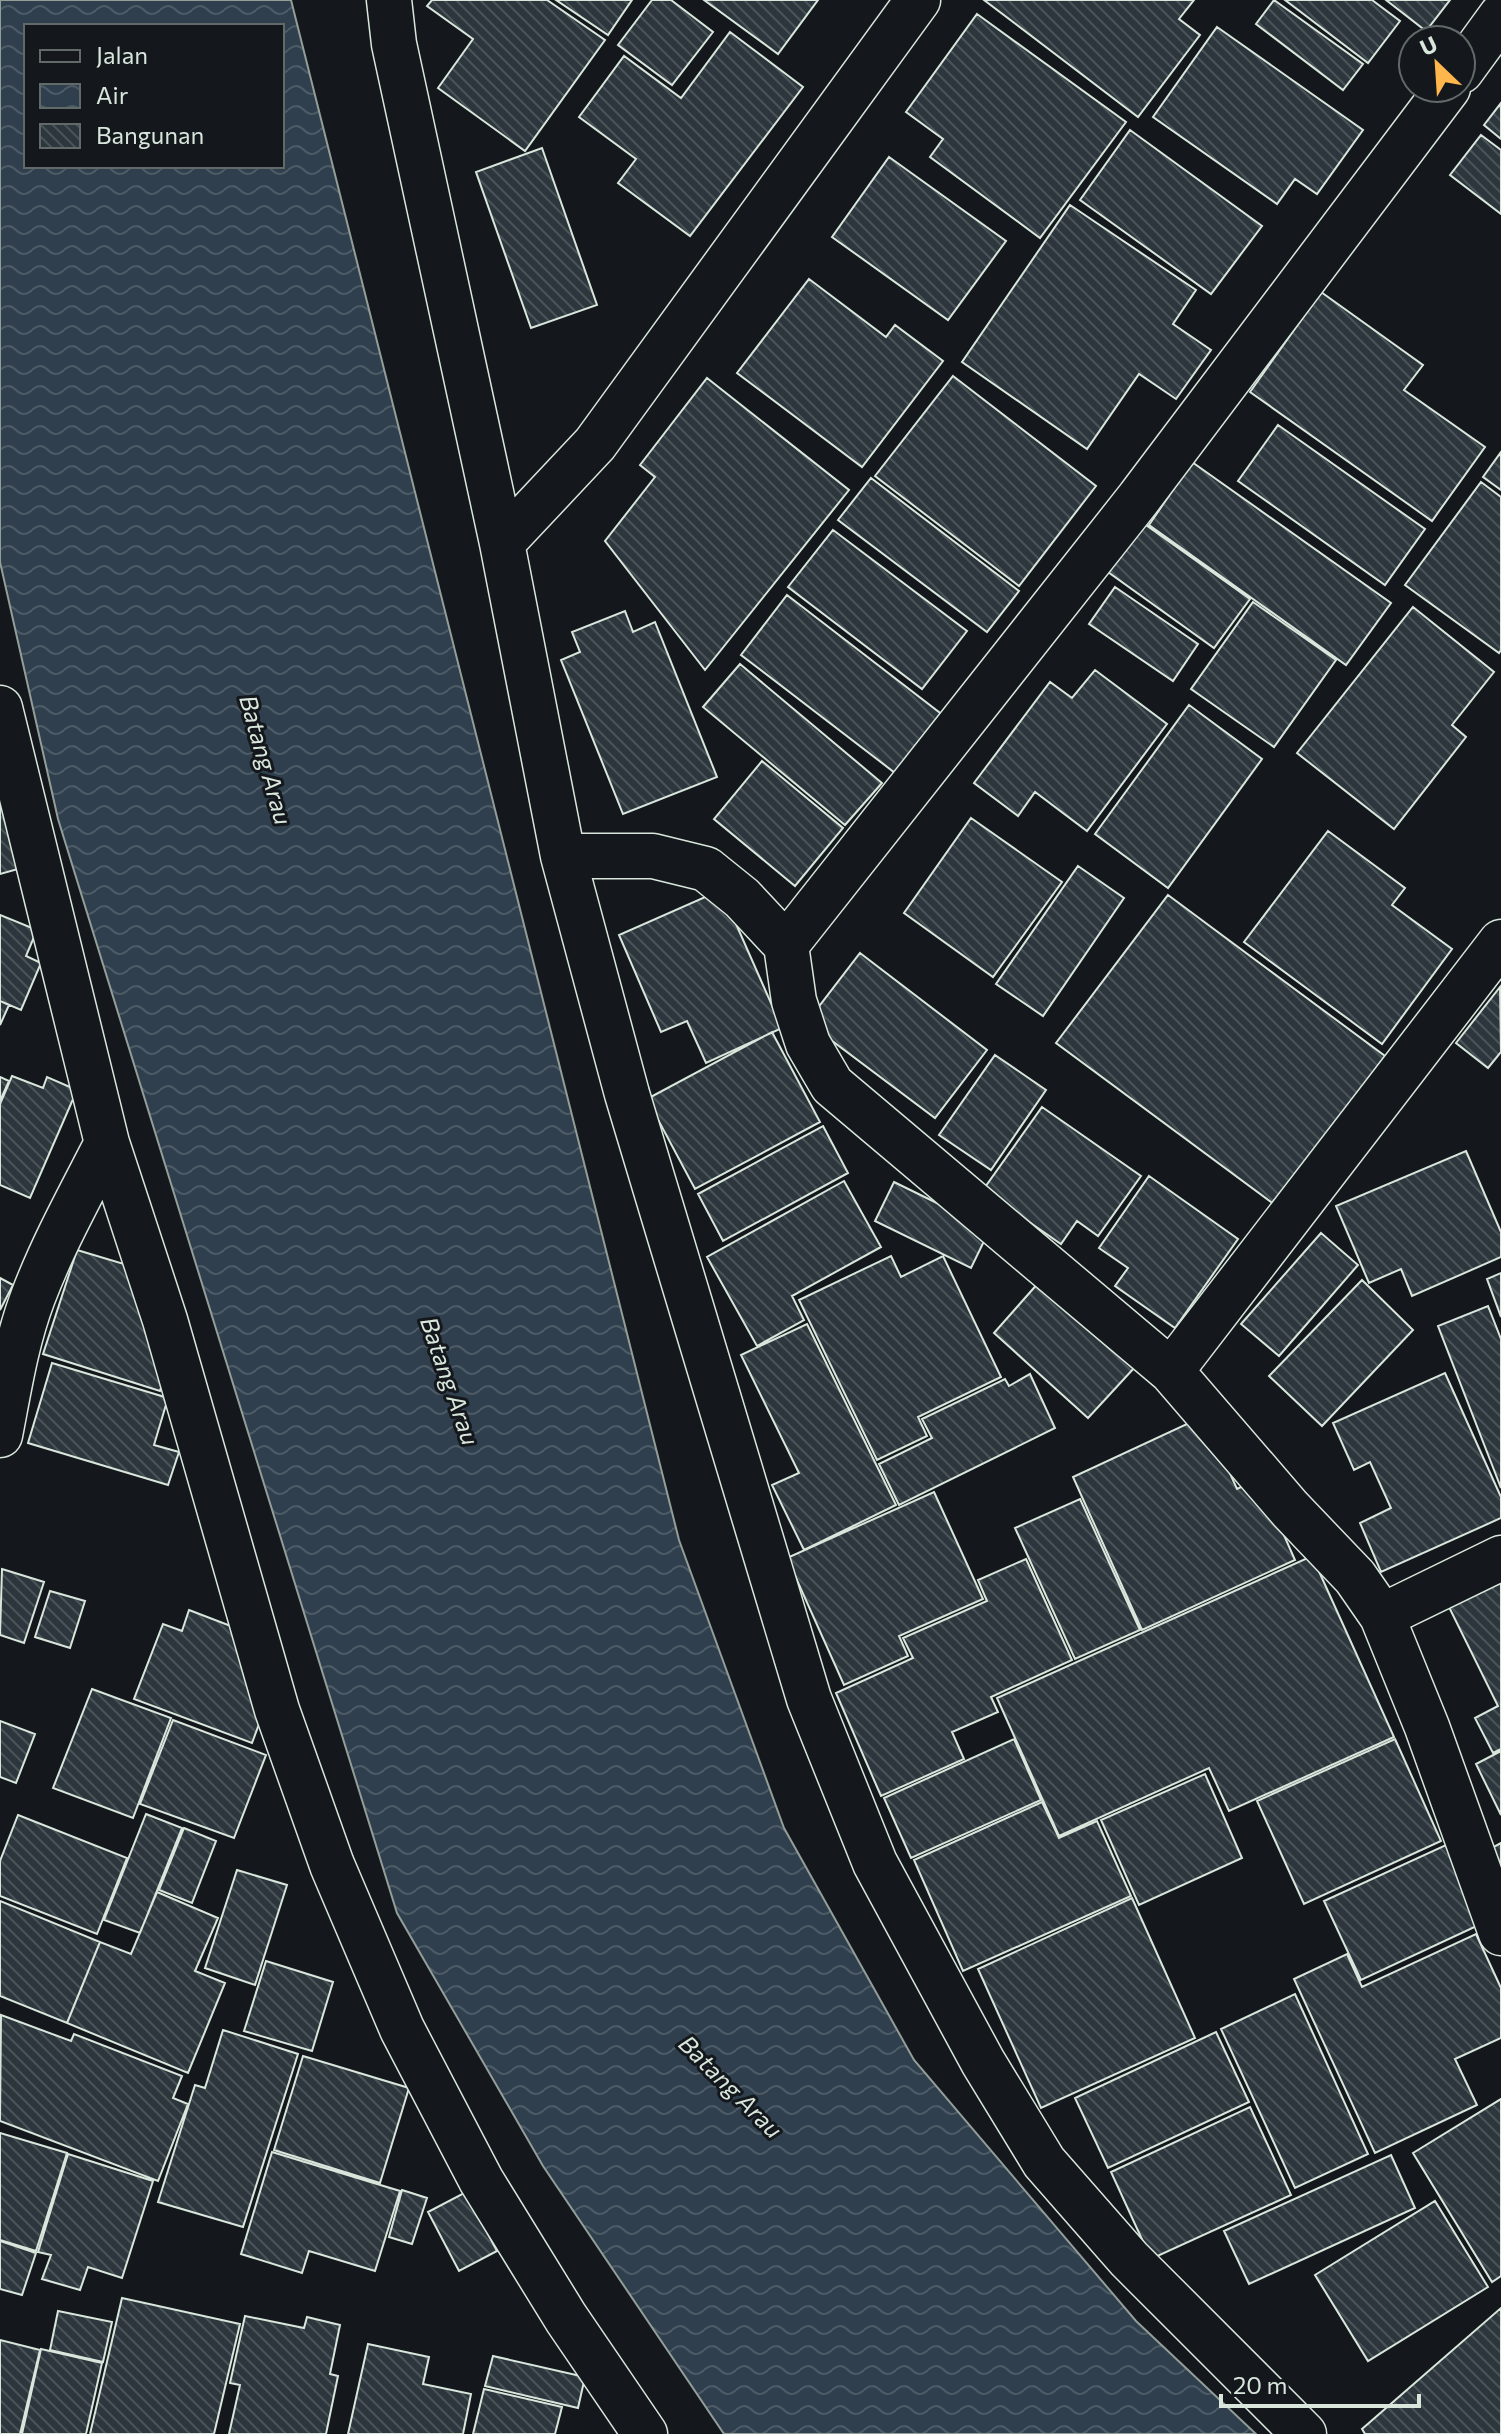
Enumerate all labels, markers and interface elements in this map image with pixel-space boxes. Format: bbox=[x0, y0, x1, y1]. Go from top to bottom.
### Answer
legend bbox=[24, 24, 284, 168]
north arrow bbox=[1397, 24, 1477, 104]
text: U bbox=[1415, 30, 1441, 61]
text: Jalan bbox=[96, 40, 148, 69]
text: Air bbox=[96, 80, 129, 109]
text: Bangunan bbox=[96, 120, 204, 149]
water label: Batang Arau bbox=[234, 691, 299, 828]
water label: Batang Arau bbox=[415, 1313, 486, 1448]
water label: Batang Arau bbox=[674, 2028, 789, 2143]
scale bar bbox=[1221, 2358, 1419, 2408]
text: 20 m bbox=[1233, 2370, 1287, 2399]

